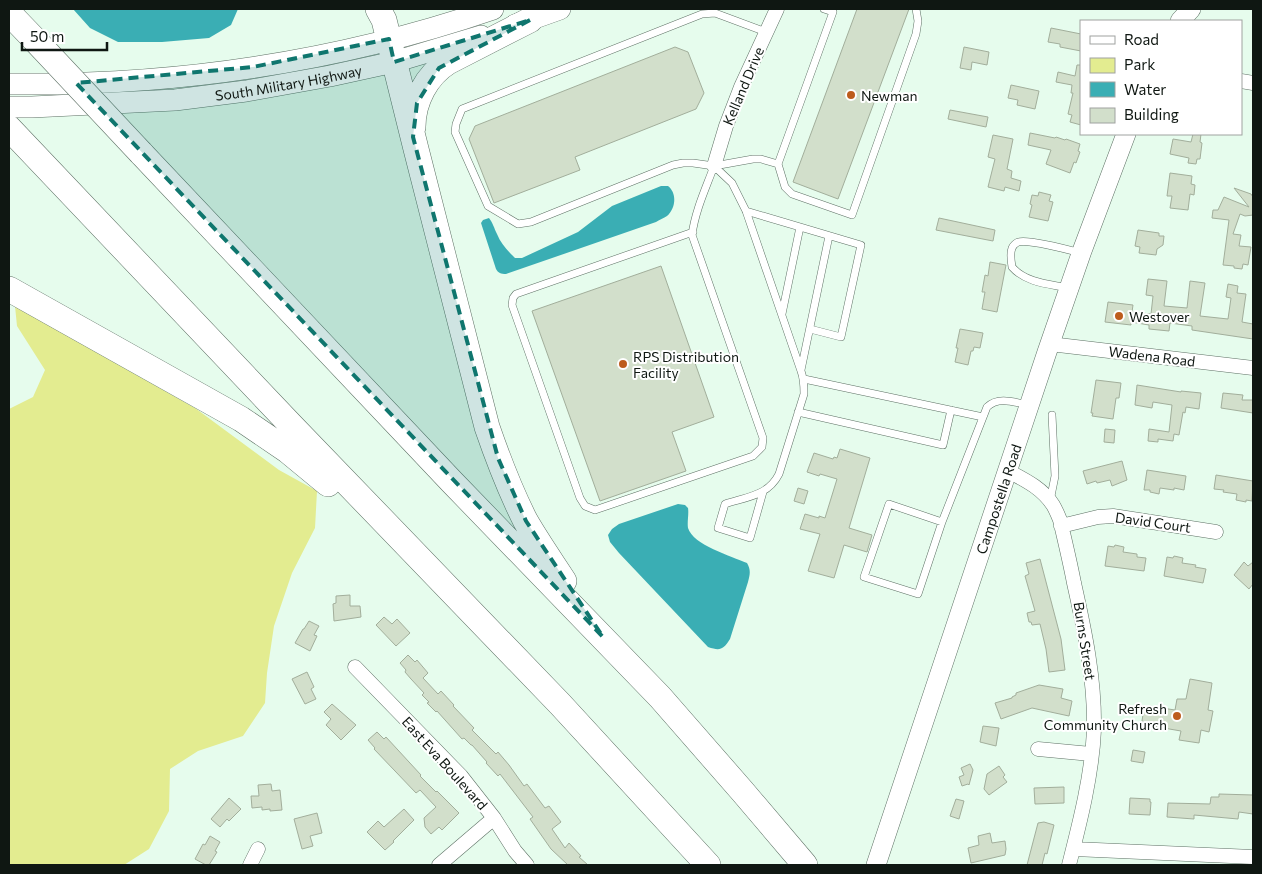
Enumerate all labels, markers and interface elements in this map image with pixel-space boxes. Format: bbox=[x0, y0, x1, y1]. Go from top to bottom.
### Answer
scale bar bbox=[22, 20, 108, 52]
legend bbox=[1080, 20, 1242, 135]
text: 50 m bbox=[30, 27, 64, 45]
text: Road bbox=[1124, 30, 1159, 48]
street label: Kelland Drive bbox=[719, 44, 767, 128]
text: Park bbox=[1124, 55, 1155, 73]
street label: South Military Highway bbox=[214, 61, 363, 103]
text: Water bbox=[1124, 80, 1166, 98]
place label: Newman bbox=[861, 87, 918, 104]
marker: Newman bbox=[845, 89, 857, 101]
text: Building bbox=[1124, 105, 1179, 123]
place label: Westover bbox=[1129, 308, 1190, 325]
marker: Westover bbox=[1113, 310, 1125, 322]
street label: Wadena Road bbox=[1108, 342, 1196, 370]
place label: RPS Distribution Facility bbox=[633, 348, 739, 381]
marker: RPS Distribution Facility bbox=[617, 358, 629, 370]
street label: Campostella Road bbox=[972, 442, 1024, 556]
street label: David Court bbox=[1114, 508, 1192, 536]
street label: Burns Street bbox=[1070, 601, 1100, 682]
place label: Refresh Community Church bbox=[1044, 700, 1167, 733]
marker: Refresh Community Church bbox=[1171, 710, 1183, 722]
street label: East Eva Boulevard bbox=[399, 713, 491, 813]

